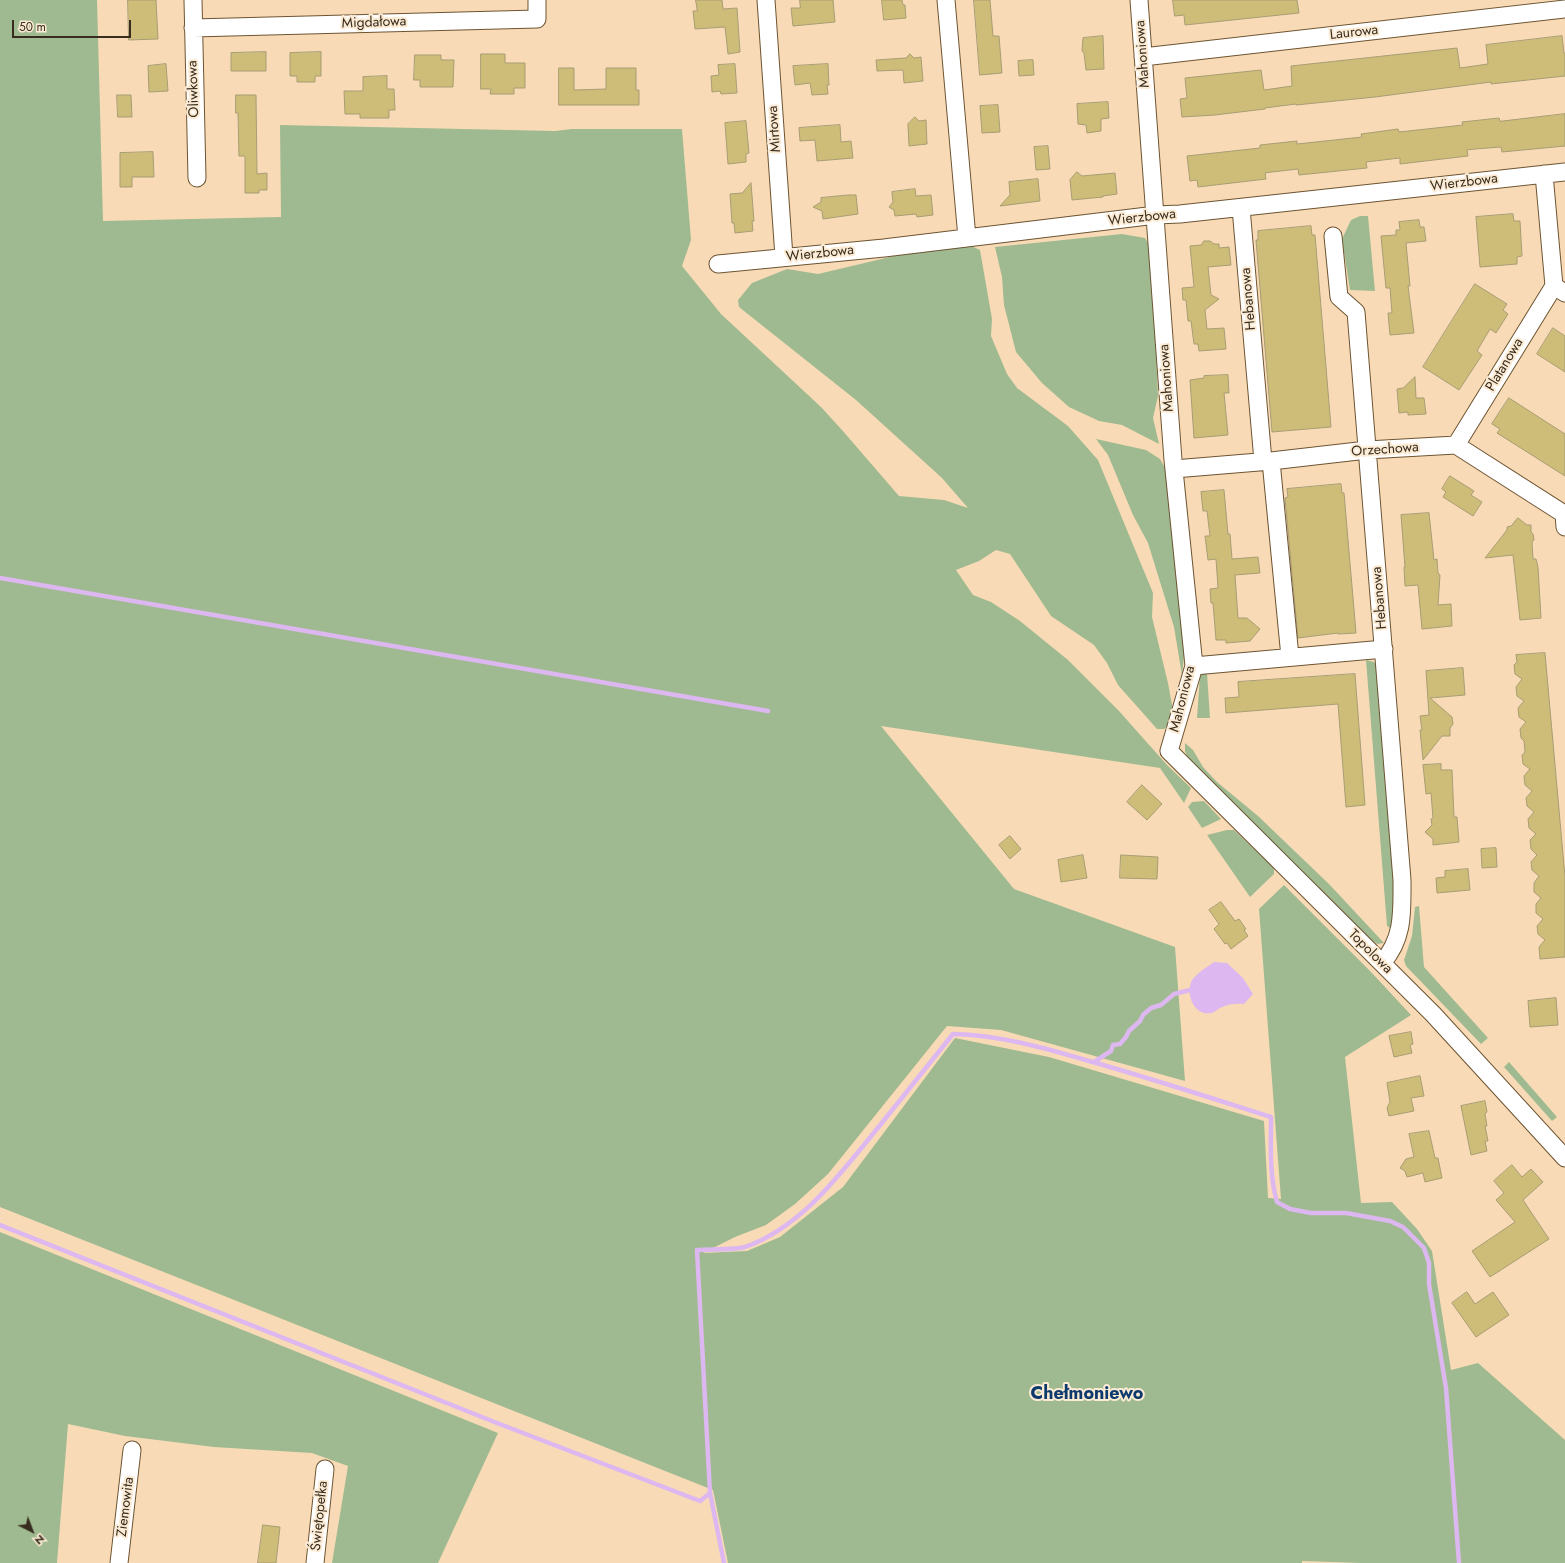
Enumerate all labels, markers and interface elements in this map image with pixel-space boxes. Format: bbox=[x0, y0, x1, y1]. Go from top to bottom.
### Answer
scale bar bbox=[14, 12, 133, 38]
street label: Migdałowa bbox=[341, 13, 407, 33]
text: 50 m bbox=[19, 18, 46, 36]
street label: Mahoniowa bbox=[1132, 20, 1154, 88]
street label: Laurowa bbox=[1329, 22, 1379, 44]
street label: Oliwkowa bbox=[185, 60, 203, 118]
street label: Mirtowa bbox=[765, 105, 785, 153]
street label: Wierzbowa bbox=[1429, 171, 1499, 195]
street label: Wierzbowa bbox=[1107, 206, 1177, 230]
street label: Wierzbowa bbox=[785, 242, 855, 266]
street label: Hebanowa bbox=[1238, 267, 1260, 331]
street label: Platanowa bbox=[1483, 335, 1527, 395]
street label: Mahoniowa bbox=[1156, 344, 1178, 412]
street label: Orzechowa bbox=[1351, 439, 1419, 461]
street label: Hebanowa bbox=[1369, 566, 1391, 630]
street label: Mahoniowa bbox=[1167, 664, 1199, 734]
street label: Topolowa bbox=[1345, 927, 1395, 977]
district label: Chełmoniewo bbox=[1031, 1384, 1143, 1406]
street label: Ziemowita bbox=[114, 1476, 138, 1538]
street label: Świętopełka bbox=[308, 1480, 332, 1552]
north arrow bbox=[12, 1511, 52, 1551]
text: N bbox=[31, 1531, 49, 1549]

